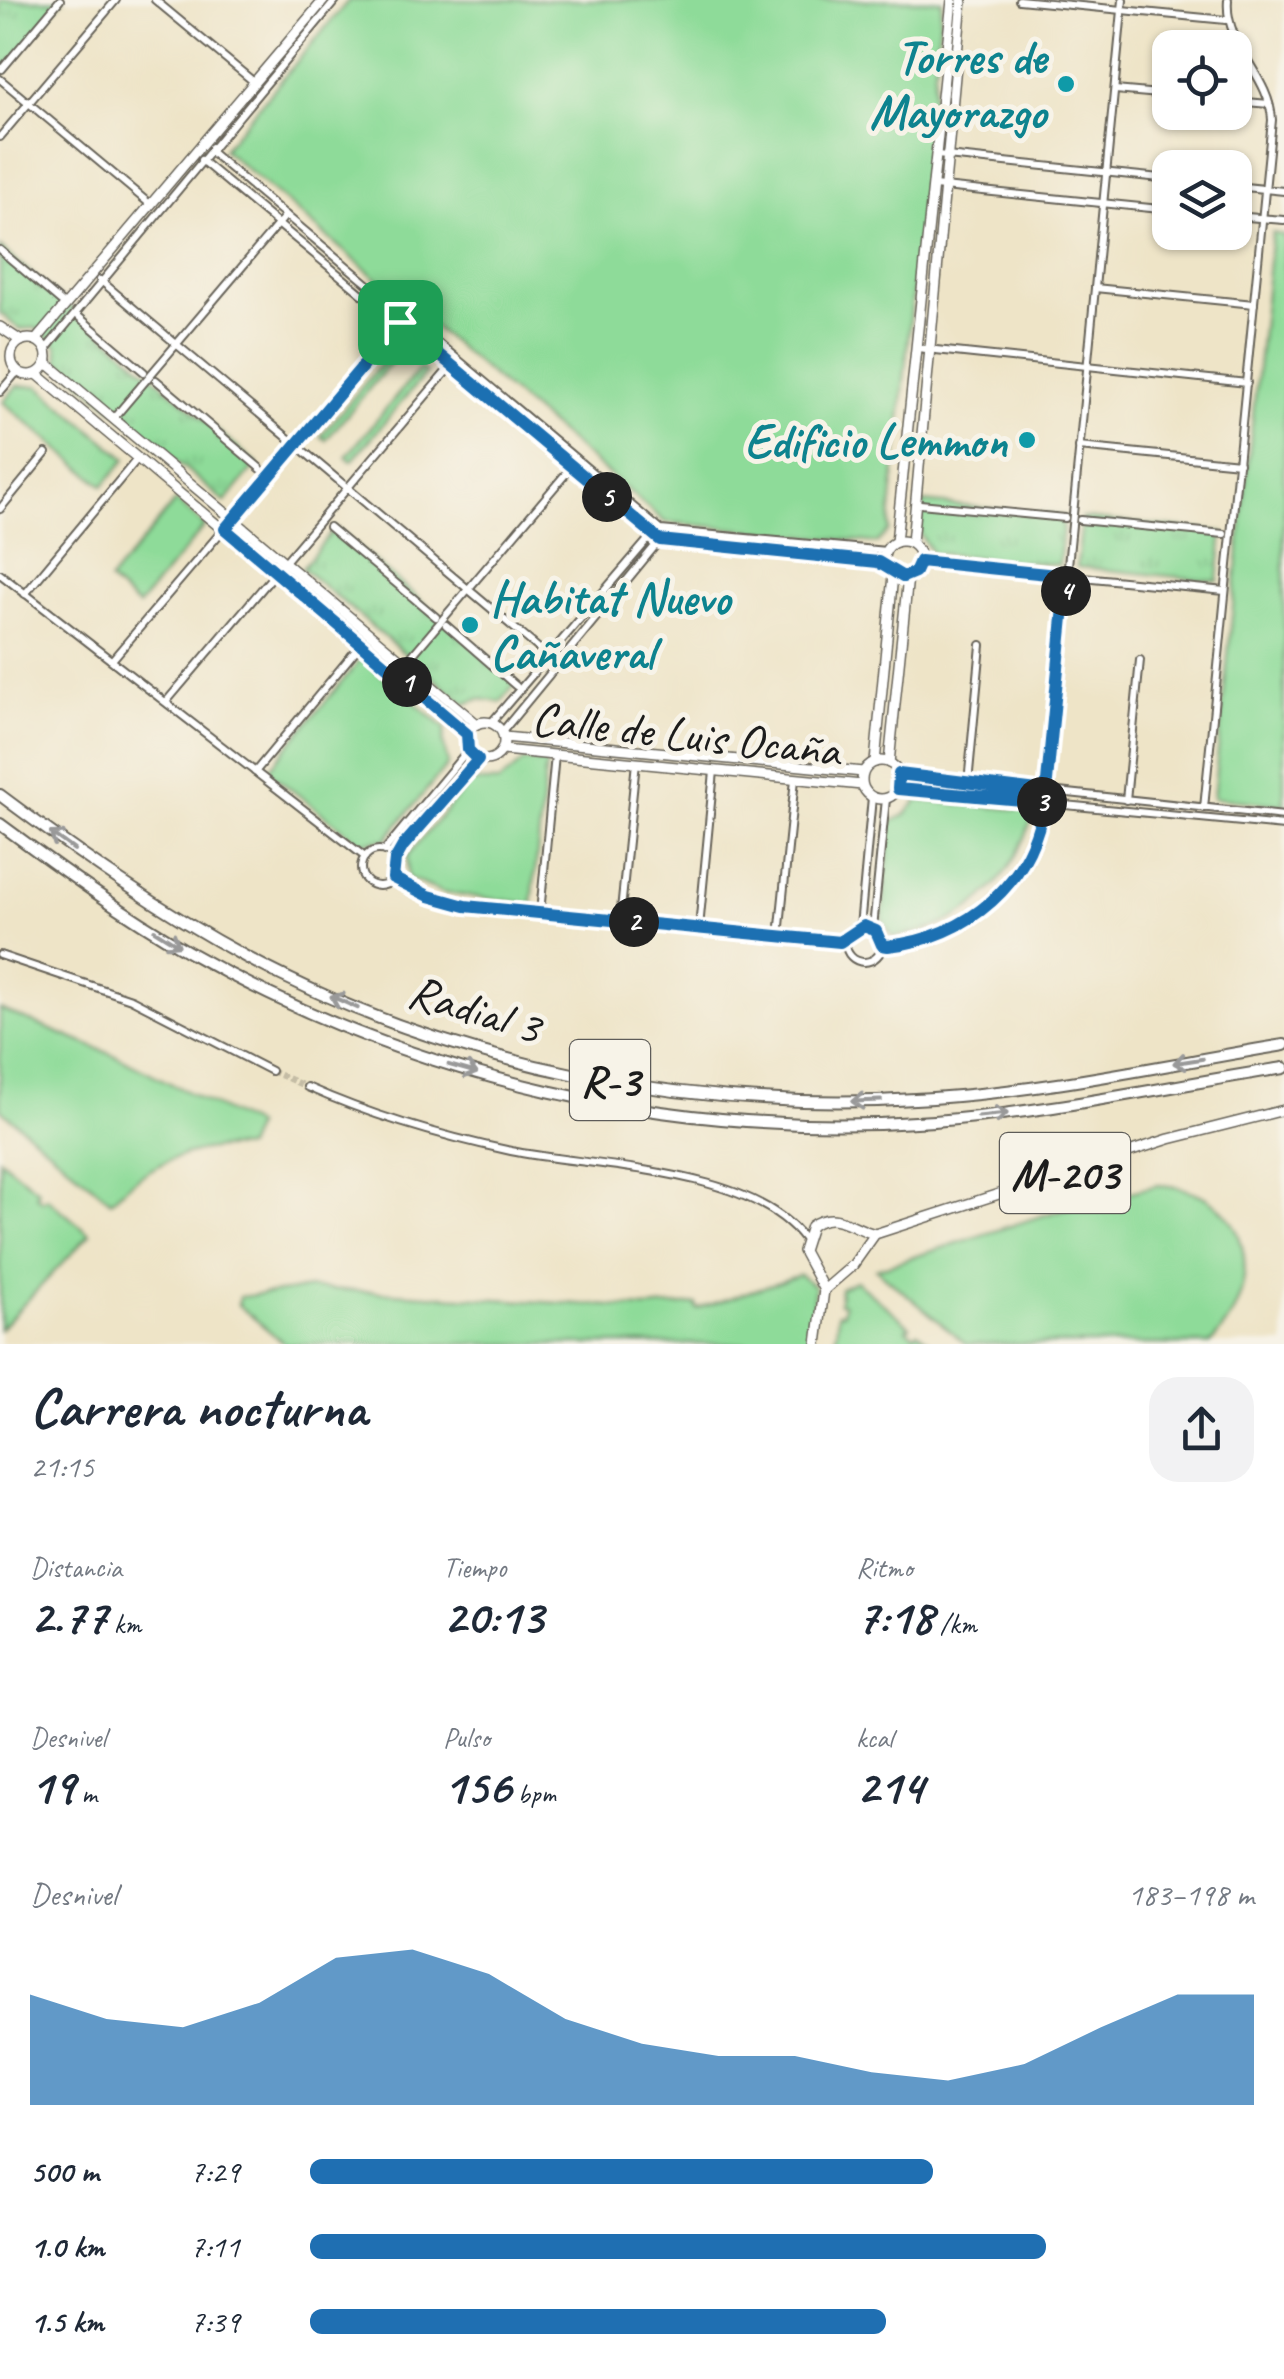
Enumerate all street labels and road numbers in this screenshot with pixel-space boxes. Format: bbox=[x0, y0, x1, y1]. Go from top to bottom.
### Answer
street label: Calle de Luis Ocaña bbox=[529, 688, 846, 780]
street label: Radial 3 bbox=[401, 961, 551, 1058]
road number: R-3 bbox=[570, 1040, 650, 1120]
road number: M-203 bbox=[1000, 1133, 1130, 1213]

